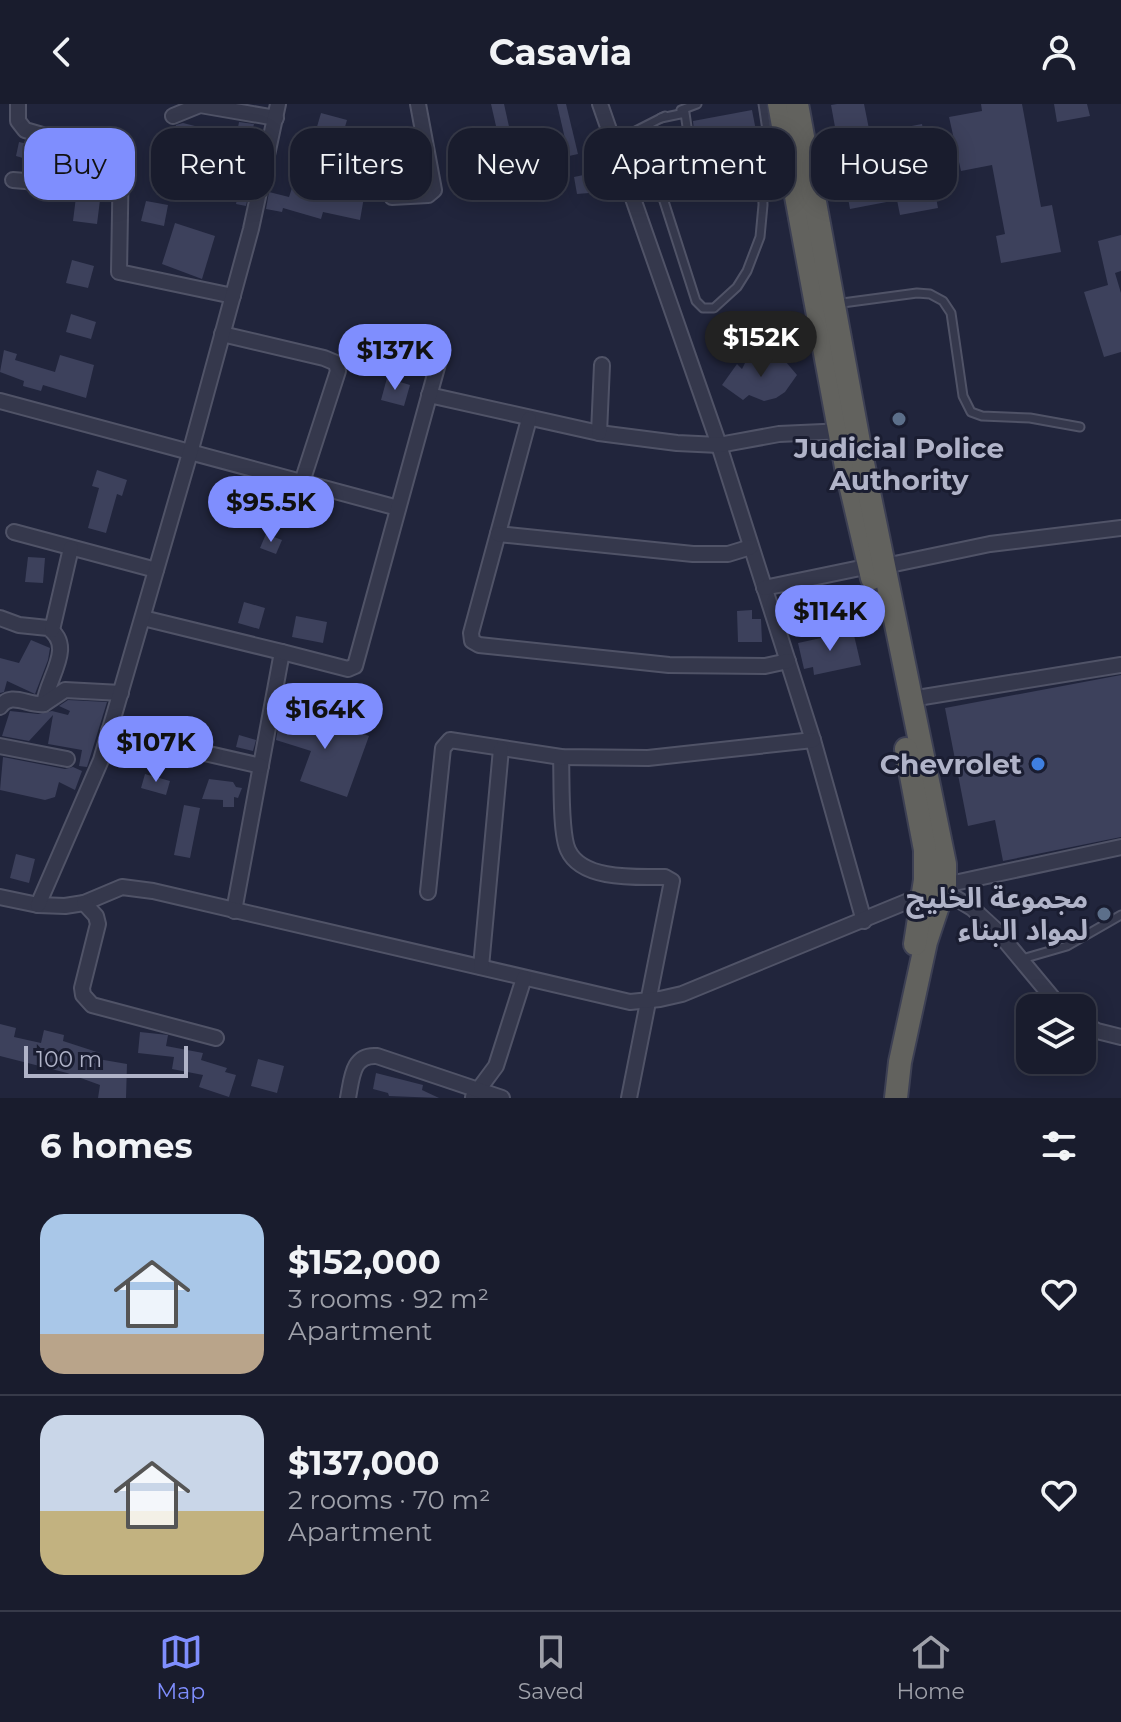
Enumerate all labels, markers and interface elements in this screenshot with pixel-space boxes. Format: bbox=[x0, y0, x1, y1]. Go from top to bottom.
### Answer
icon: back bbox=[40, 30, 84, 74]
text: Casavia bbox=[489, 30, 632, 74]
icon: person bbox=[1037, 30, 1081, 74]
chip: Buy bbox=[24, 128, 135, 200]
chip: Rent bbox=[151, 128, 274, 200]
chip: Filters bbox=[290, 128, 432, 200]
chip: New bbox=[448, 128, 568, 200]
chip: Apartment bbox=[584, 128, 795, 200]
chip: House bbox=[811, 128, 957, 200]
pin: $152K bbox=[705, 311, 817, 379]
text: $152K bbox=[723, 321, 799, 353]
pin: $137K bbox=[339, 324, 451, 392]
text: $137K bbox=[356, 334, 434, 366]
marker: Judicial Police Authority bbox=[890, 410, 908, 428]
place label: Judicial Police Authority bbox=[793, 431, 1004, 497]
pin: $95.5K bbox=[206, 476, 336, 544]
text: $95.5K bbox=[226, 486, 316, 518]
pin: $114K bbox=[774, 585, 886, 653]
text: $114K bbox=[793, 595, 867, 627]
pin: $164K bbox=[269, 683, 381, 751]
text: $164K bbox=[285, 693, 365, 725]
pin: $107K bbox=[100, 716, 212, 784]
text: $107K bbox=[116, 726, 196, 758]
place label: Chevrolet bbox=[880, 747, 1022, 781]
marker: Chevrolet bbox=[1029, 755, 1047, 773]
place label: مجموعة الخليج لمواد البناء bbox=[906, 881, 1088, 947]
marker: مجموعة الخليج لمواد البناء bbox=[1095, 905, 1113, 923]
map controls bbox=[1016, 994, 1096, 1074]
button: layers bbox=[1016, 994, 1096, 1074]
scale bar bbox=[24, 1042, 188, 1078]
text: 100 m bbox=[36, 1046, 102, 1073]
icon: filters bbox=[1037, 1124, 1081, 1168]
text: 6 homes bbox=[40, 1125, 193, 1167]
text: $152,000 bbox=[288, 1241, 441, 1283]
icon: home bbox=[104, 1246, 200, 1342]
icon: heart bbox=[1037, 1272, 1081, 1316]
text: 3 rooms · 92 m² bbox=[288, 1283, 489, 1315]
text: Apartment bbox=[288, 1315, 432, 1347]
text: $137,000 bbox=[288, 1442, 440, 1484]
icon: home bbox=[104, 1447, 200, 1543]
icon: heart bbox=[1037, 1473, 1081, 1517]
text: 2 rooms · 70 m² bbox=[288, 1484, 490, 1516]
text: Apartment bbox=[288, 1516, 432, 1548]
tab: Map bbox=[156, 1630, 205, 1705]
tab: Saved bbox=[518, 1630, 584, 1705]
tab: Home bbox=[896, 1630, 965, 1705]

